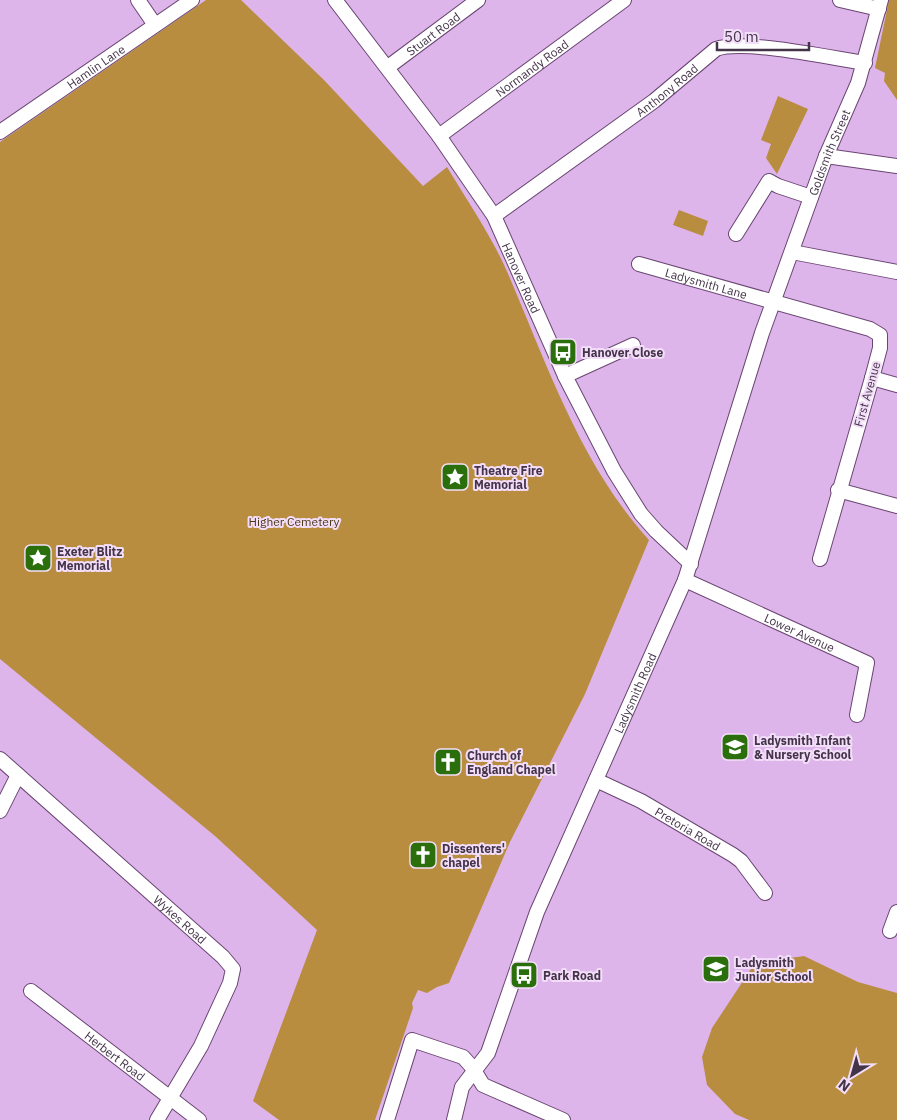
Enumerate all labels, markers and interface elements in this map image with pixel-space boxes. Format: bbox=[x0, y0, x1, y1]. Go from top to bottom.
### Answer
street label: Stuart Road bbox=[403, 9, 463, 59]
scale bar bbox=[717, 20, 810, 52]
text: 50 m bbox=[724, 27, 759, 46]
street label: Normandy Road bbox=[492, 36, 571, 100]
street label: Hamlin Lane bbox=[64, 41, 128, 91]
street label: Anthony Road bbox=[633, 60, 701, 119]
street label: Goldsmith Street bbox=[805, 107, 853, 197]
street label: Hanover Road bbox=[499, 240, 544, 316]
street label: Ladysmith Lane bbox=[664, 264, 749, 302]
bus stop icon: Hanover Close bbox=[548, 337, 578, 367]
place label: Hanover Close bbox=[582, 345, 663, 360]
street label: First Avenue bbox=[851, 359, 884, 428]
place icon: Theatre Fire Memorial bbox=[440, 462, 470, 492]
place label: Theatre Fire Memorial bbox=[474, 463, 543, 492]
park label: Higher Cemetery bbox=[249, 514, 339, 529]
place icon: Exeter Blitz Memorial bbox=[23, 543, 53, 573]
place label: Exeter Blitz Memorial bbox=[57, 544, 122, 573]
street label: Lower Avenue bbox=[762, 610, 838, 655]
street label: Ladysmith Road bbox=[610, 650, 659, 735]
school or university icon: Ladysmith Infant & Nursery School bbox=[720, 732, 750, 762]
place label: Ladysmith Infant & Nursery School bbox=[754, 733, 852, 762]
church icon: Church of England Chapel bbox=[433, 747, 463, 777]
place label: Church of England Chapel bbox=[467, 748, 556, 777]
street label: Pretoria Road bbox=[652, 803, 723, 854]
church icon: Dissenters' chapel bbox=[408, 840, 438, 870]
place label: Dissenters' chapel bbox=[442, 841, 505, 870]
street label: Wykes Road bbox=[151, 892, 210, 946]
school or university icon: Ladysmith Junior School bbox=[701, 954, 731, 984]
place label: Ladysmith Junior School bbox=[735, 955, 812, 984]
bus stop icon: Park Road bbox=[509, 960, 539, 990]
place label: Park Road bbox=[543, 968, 601, 983]
street label: Herbert Road bbox=[82, 1028, 148, 1083]
north arrow bbox=[827, 1050, 877, 1100]
text: N bbox=[835, 1075, 854, 1096]

